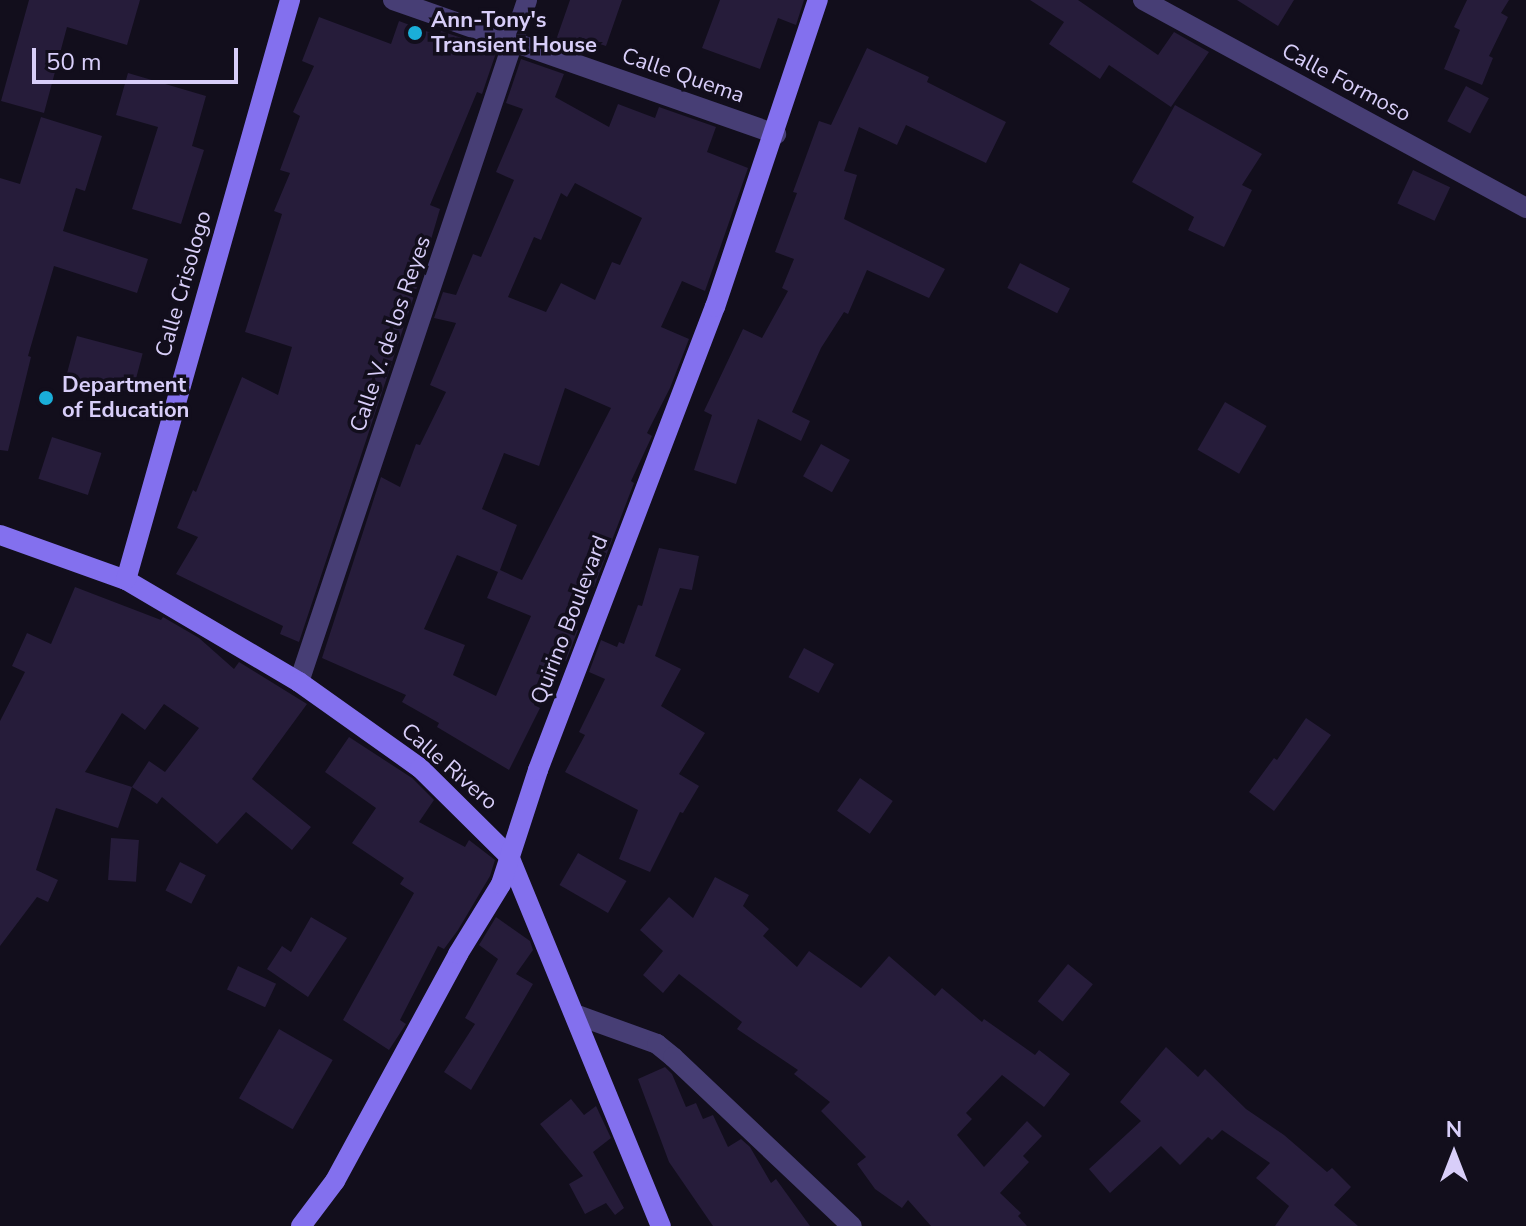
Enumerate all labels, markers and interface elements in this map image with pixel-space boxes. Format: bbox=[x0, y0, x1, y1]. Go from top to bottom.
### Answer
place label: Ann-Tony's Transient House bbox=[431, 7, 597, 58]
marker: Ann-Tony's Transient House bbox=[406, 24, 424, 42]
scale bar bbox=[36, 32, 242, 82]
street label: Calle Formoso bbox=[1277, 38, 1415, 128]
street label: Calle Quema bbox=[618, 43, 748, 109]
text: 50 m bbox=[46, 46, 102, 78]
street label: Calle Crisologo bbox=[151, 208, 217, 360]
street label: Calle V. de los Reyes bbox=[345, 233, 437, 435]
place label: Department of Education bbox=[62, 372, 189, 424]
marker: Department of Education bbox=[37, 389, 55, 407]
street label: Quirino Boulevard bbox=[526, 532, 614, 708]
street label: Calle Rivero bbox=[395, 718, 503, 816]
north arrow bbox=[1414, 1114, 1494, 1194]
text: N bbox=[1446, 1115, 1462, 1145]

